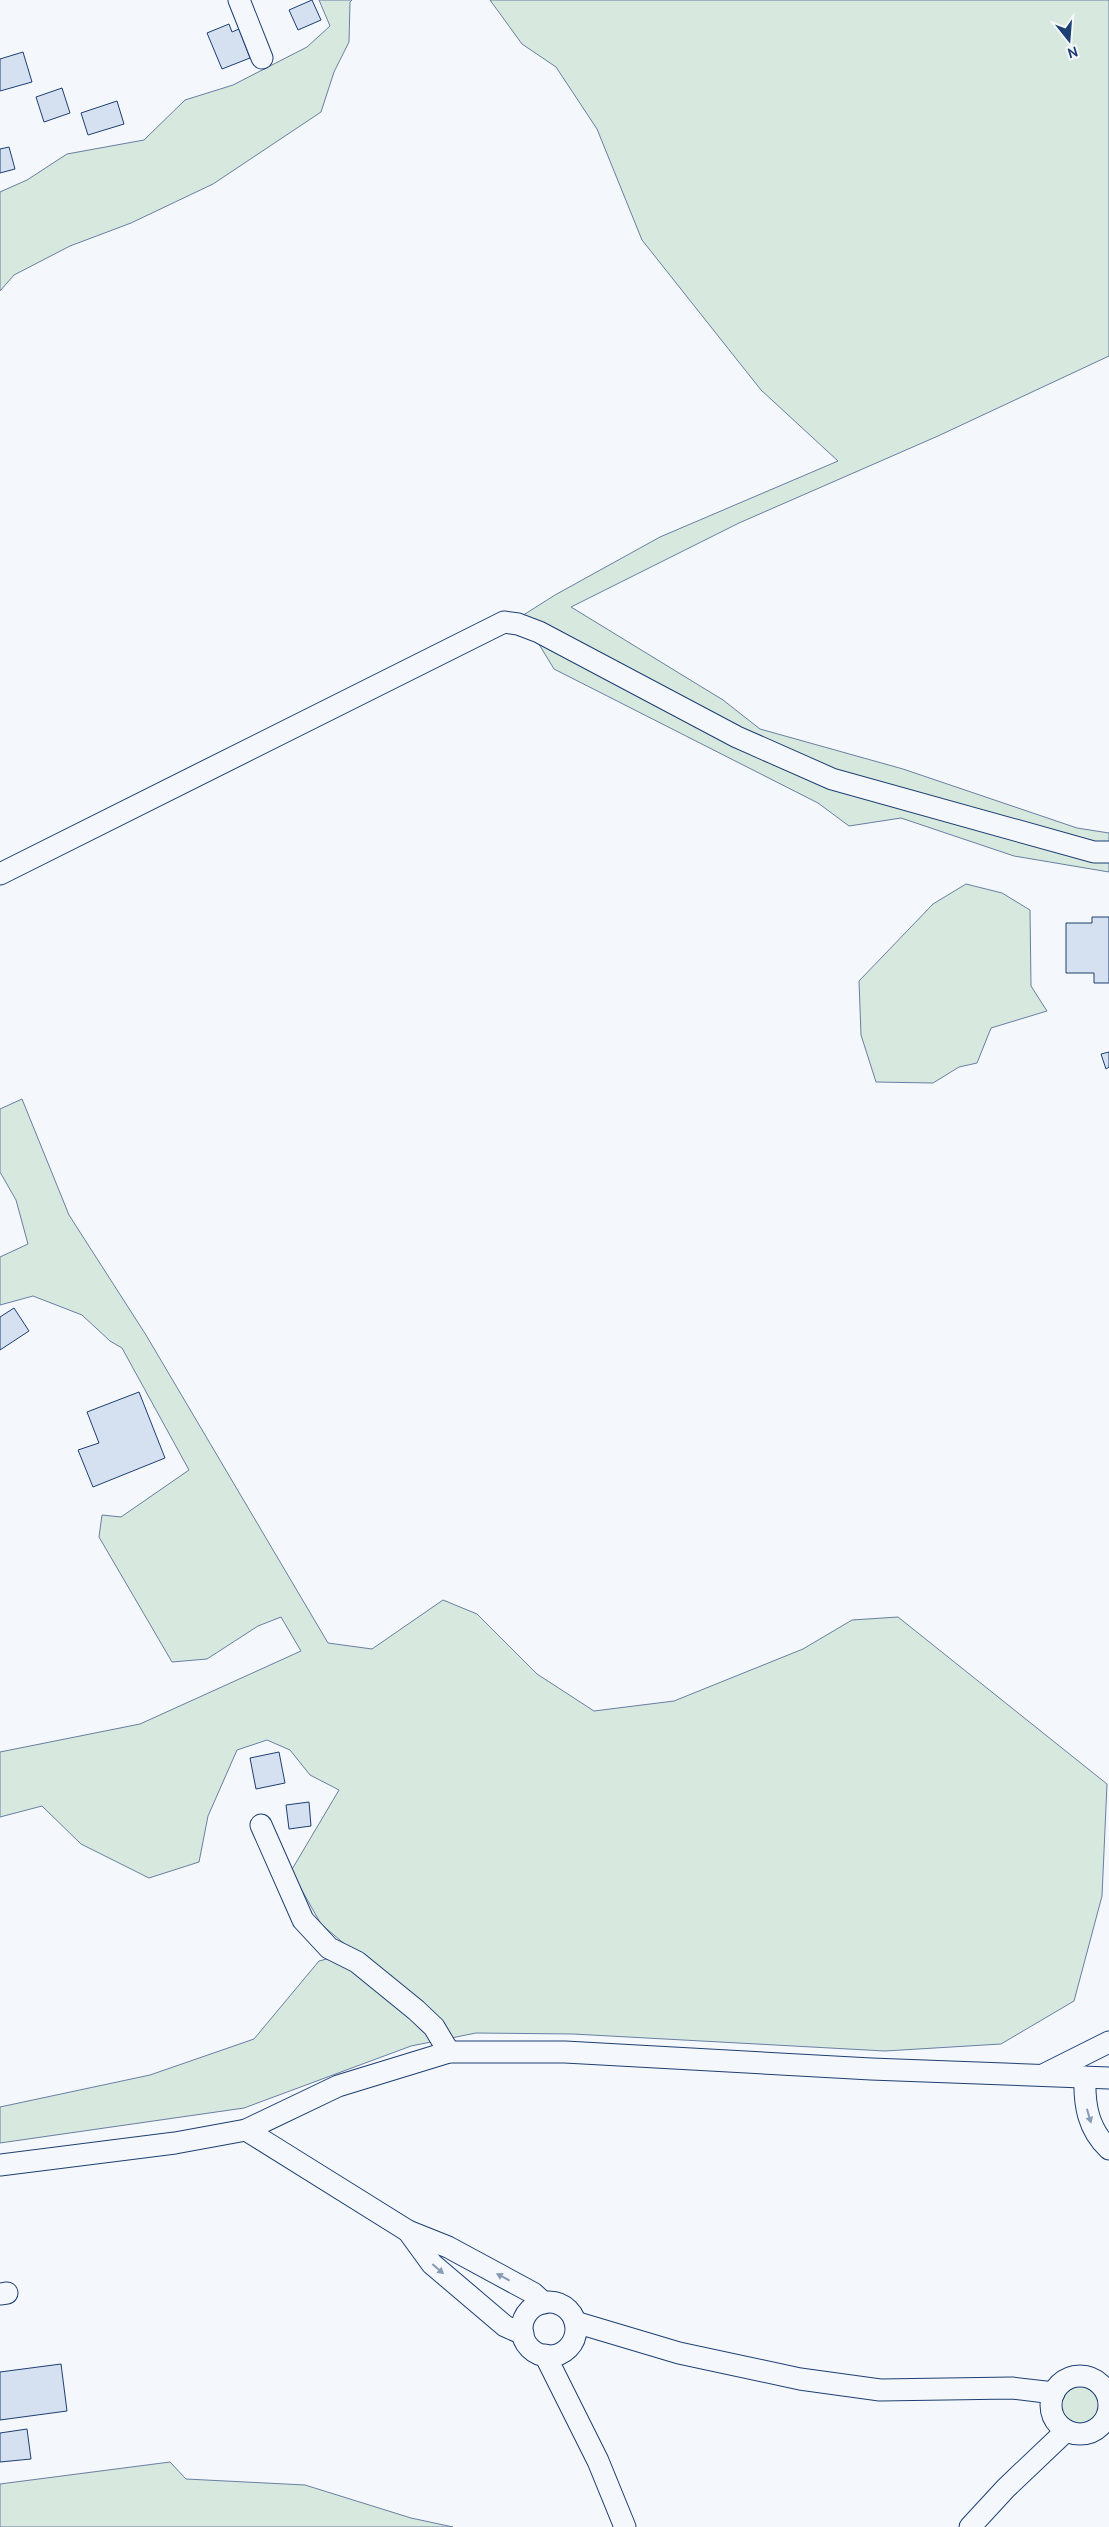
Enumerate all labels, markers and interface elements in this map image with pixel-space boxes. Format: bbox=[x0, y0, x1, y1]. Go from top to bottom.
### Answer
north arrow bbox=[1044, 15, 1094, 65]
text: N bbox=[1065, 42, 1080, 62]
one-way arrow bbox=[1085, 2109, 1093, 2124]
one-way arrow bbox=[432, 2263, 444, 2275]
one-way arrow bbox=[496, 2273, 511, 2281]

